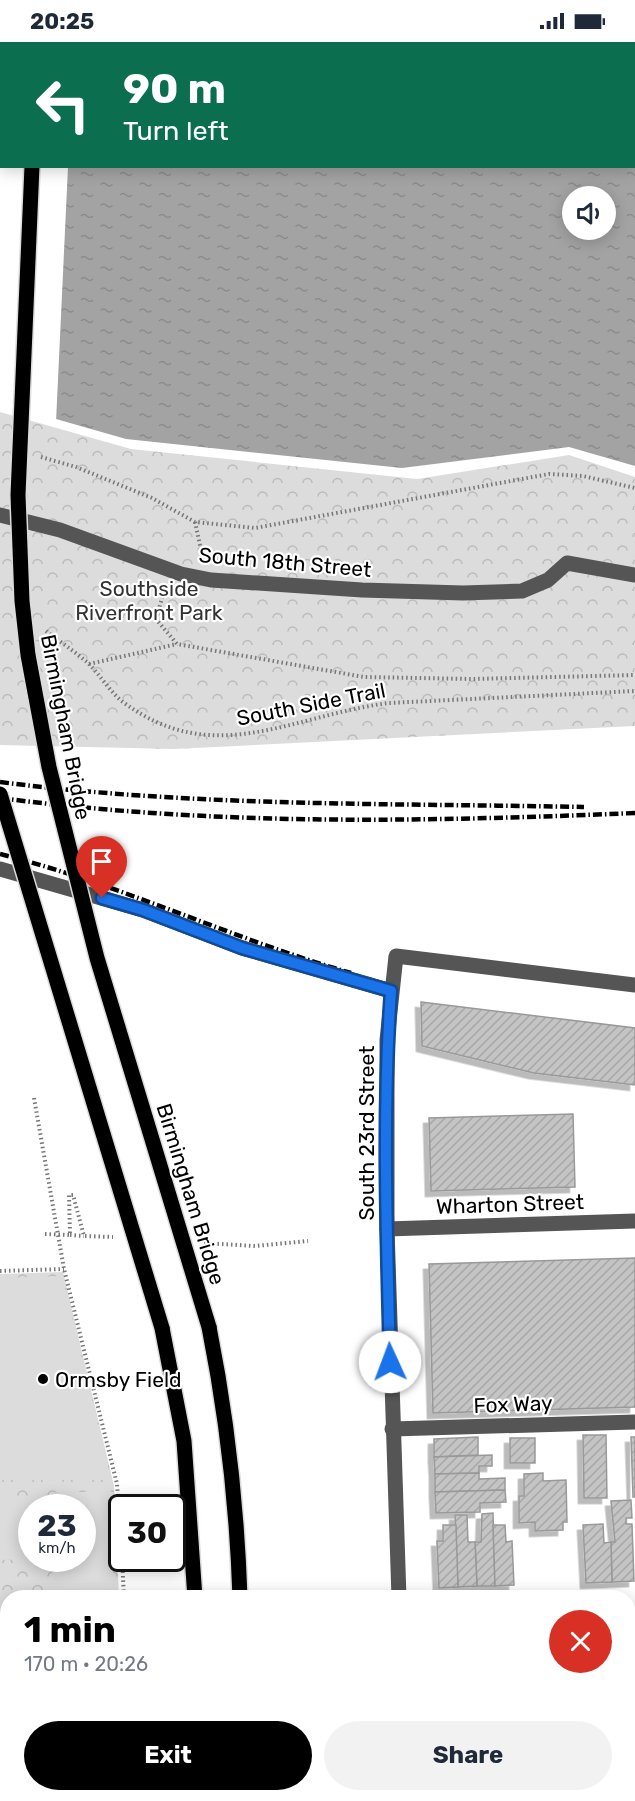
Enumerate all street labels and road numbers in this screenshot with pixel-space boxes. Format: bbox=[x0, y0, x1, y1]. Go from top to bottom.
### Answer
street label: South 18th Street bbox=[198, 542, 372, 582]
street label: Birmingham Bridge bbox=[36, 632, 96, 822]
street label: South Side Trail bbox=[235, 677, 387, 731]
street label: South 23rd Street bbox=[354, 1046, 379, 1220]
street label: Birmingham Bridge bbox=[152, 1100, 230, 1288]
street label: Wharton Street bbox=[436, 1189, 584, 1219]
street label: Fox Way bbox=[473, 1390, 553, 1418]

